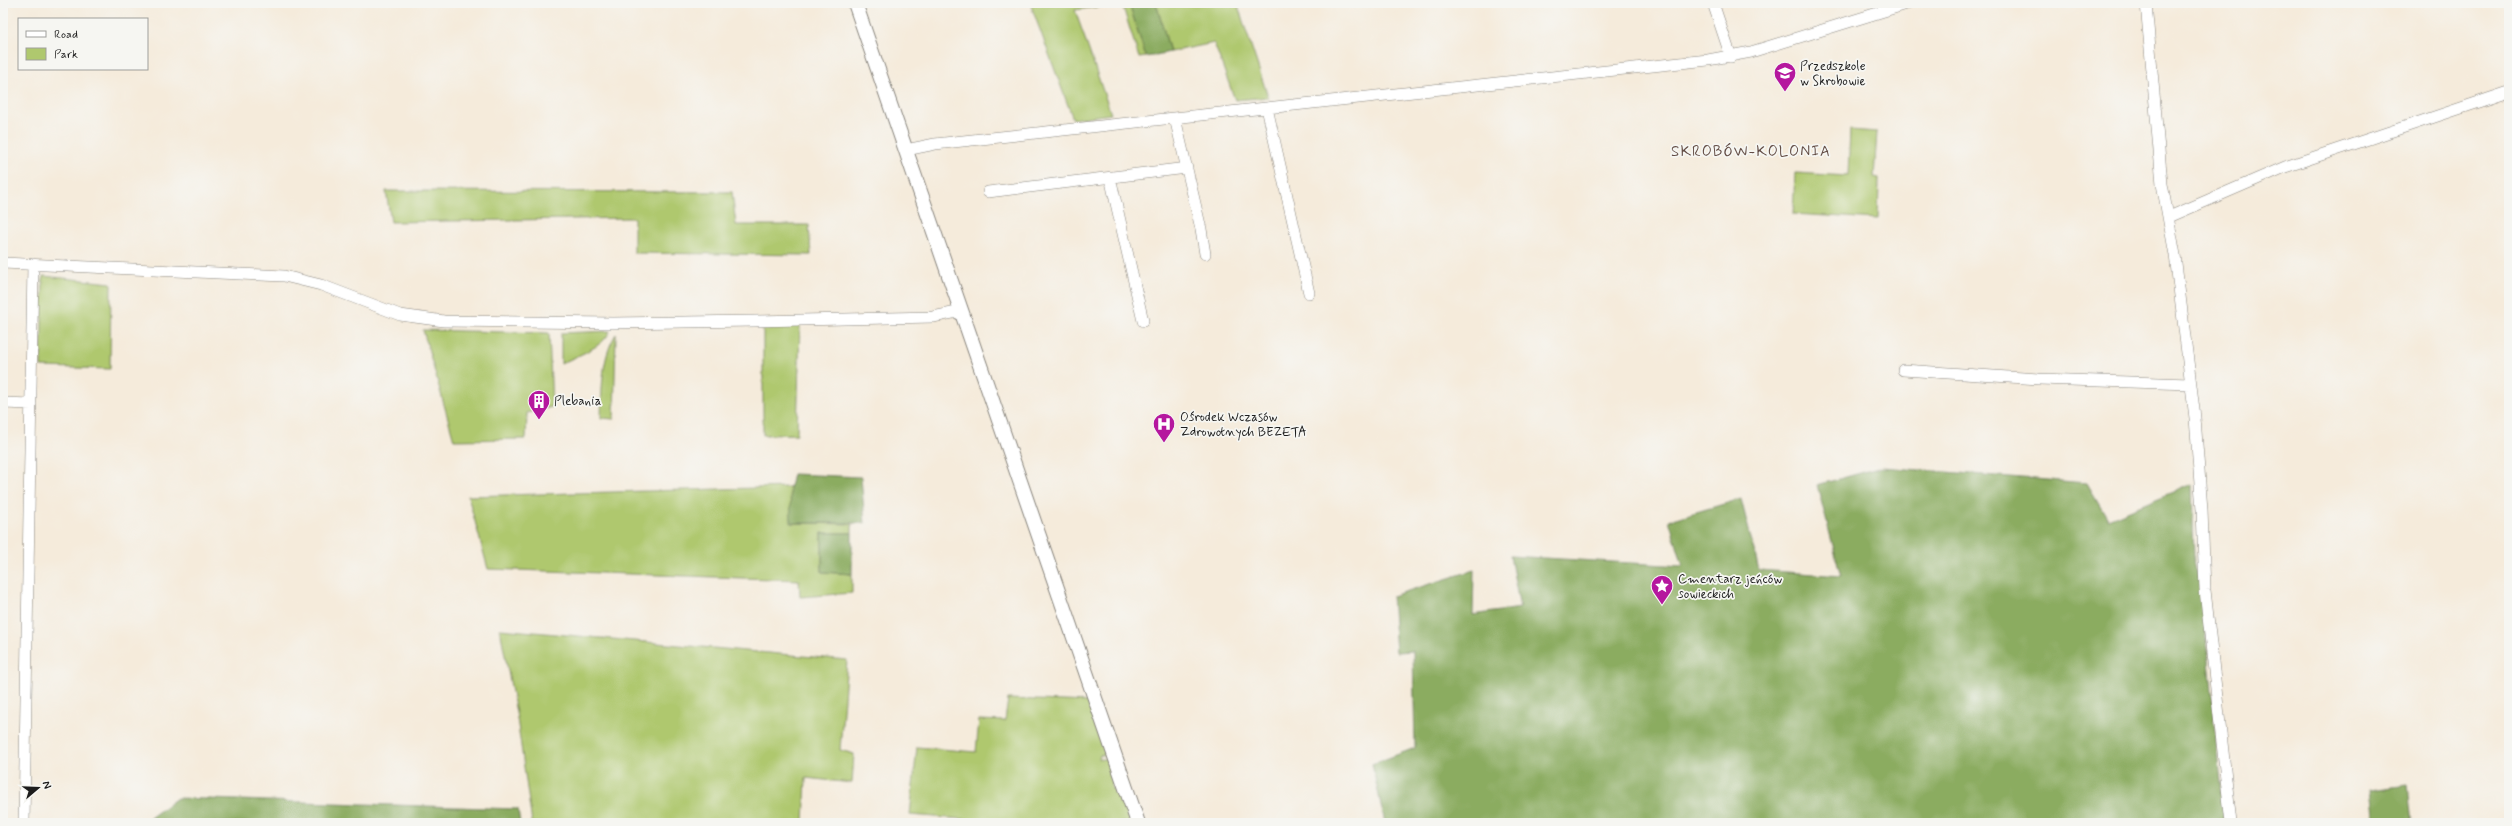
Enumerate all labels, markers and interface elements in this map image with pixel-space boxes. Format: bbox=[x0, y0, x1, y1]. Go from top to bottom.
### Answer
legend bbox=[18, 18, 148, 70]
text: Road bbox=[54, 27, 78, 43]
text: Park bbox=[54, 47, 78, 63]
place label: Przedszkole w Skrobowie bbox=[1800, 58, 1866, 90]
school or university icon: Przedszkole w Skrobowie bbox=[1772, 60, 1798, 93]
district label: SKROBÓW-KOLONIA bbox=[1671, 142, 1831, 162]
building icon: Plebania bbox=[526, 388, 552, 421]
place label: Plebania bbox=[554, 393, 602, 410]
place label: Ośrodek Wczasów Zdrowotnych BEZETA bbox=[1180, 409, 1307, 441]
hospital icon: Ośrodek Wczasów Zdrowotnych BEZETA bbox=[1151, 411, 1177, 444]
place label: Cmentarz jeńców sowieckich bbox=[1678, 571, 1782, 603]
place icon: Cmentarz jeńców sowieckich bbox=[1649, 573, 1675, 606]
north arrow bbox=[18, 768, 58, 808]
text: N bbox=[39, 779, 54, 791]

